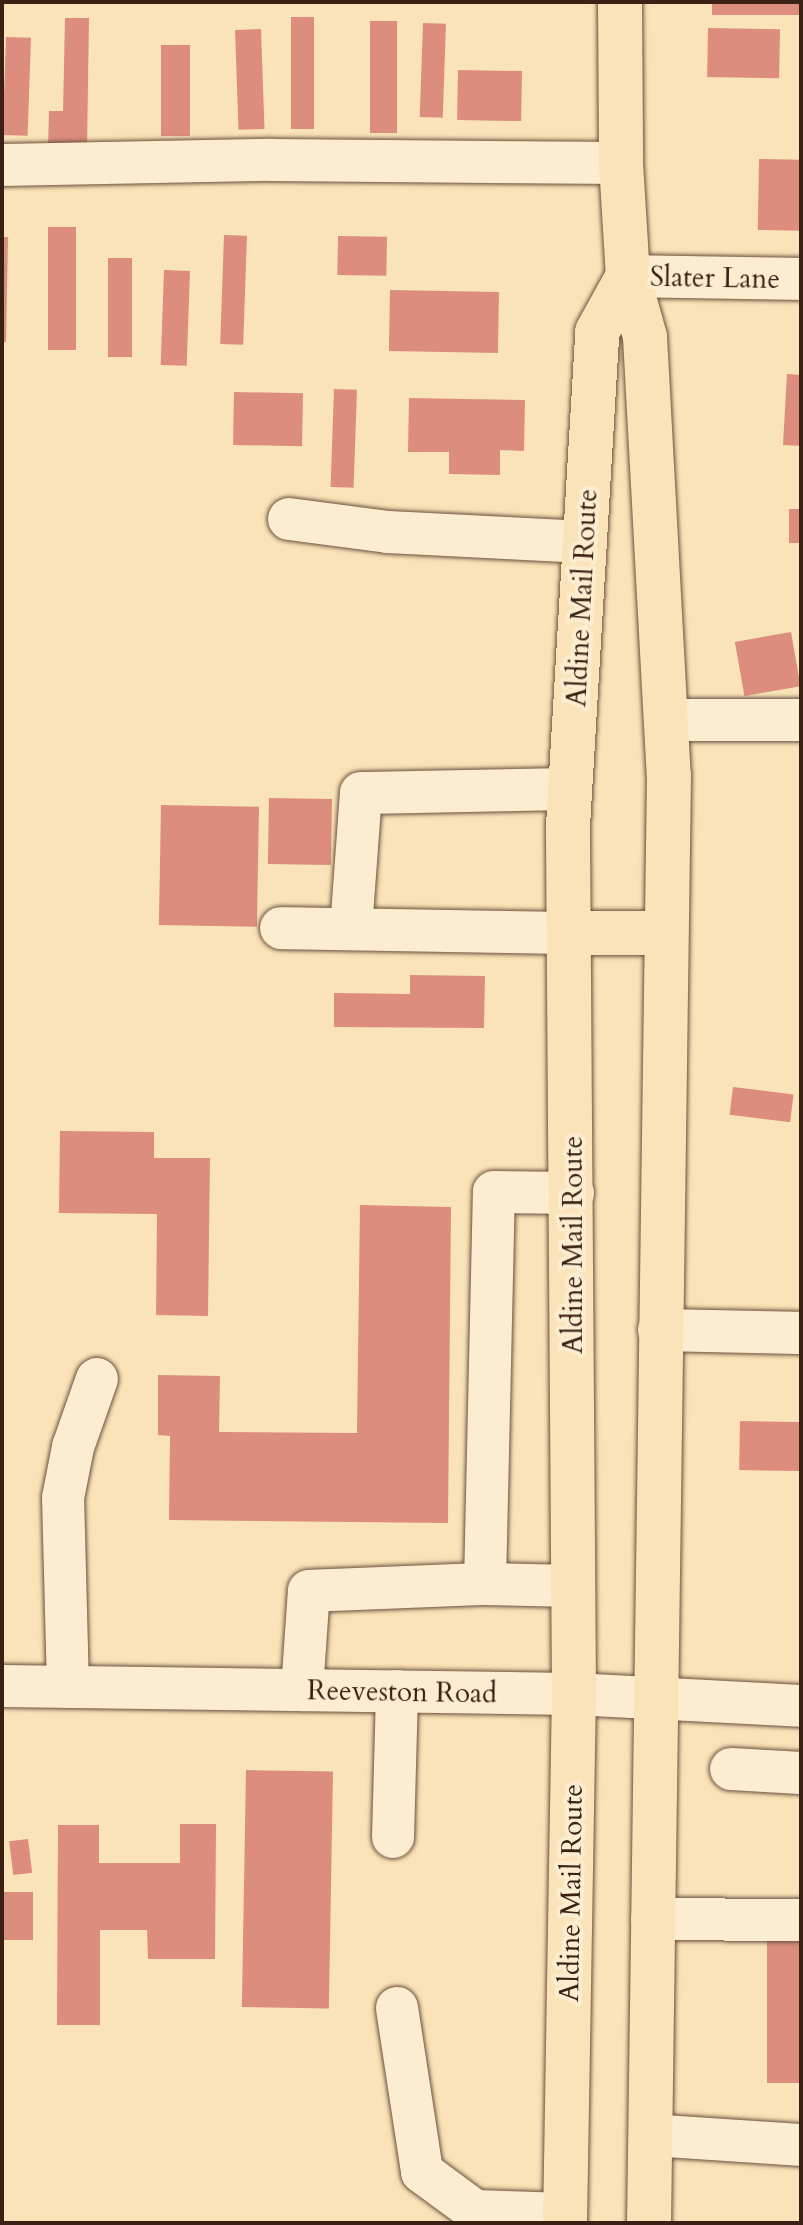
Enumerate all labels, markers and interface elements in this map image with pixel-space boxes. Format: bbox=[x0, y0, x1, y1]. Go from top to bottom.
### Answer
street label: Slater Lane bbox=[650, 260, 780, 296]
street label: Aldine Mail Route bbox=[560, 488, 604, 708]
street label: Aldine Mail Route bbox=[556, 1136, 590, 1354]
street label: Reeveston Road bbox=[307, 1674, 497, 1710]
street label: Aldine Mail Route bbox=[552, 1784, 590, 2002]

